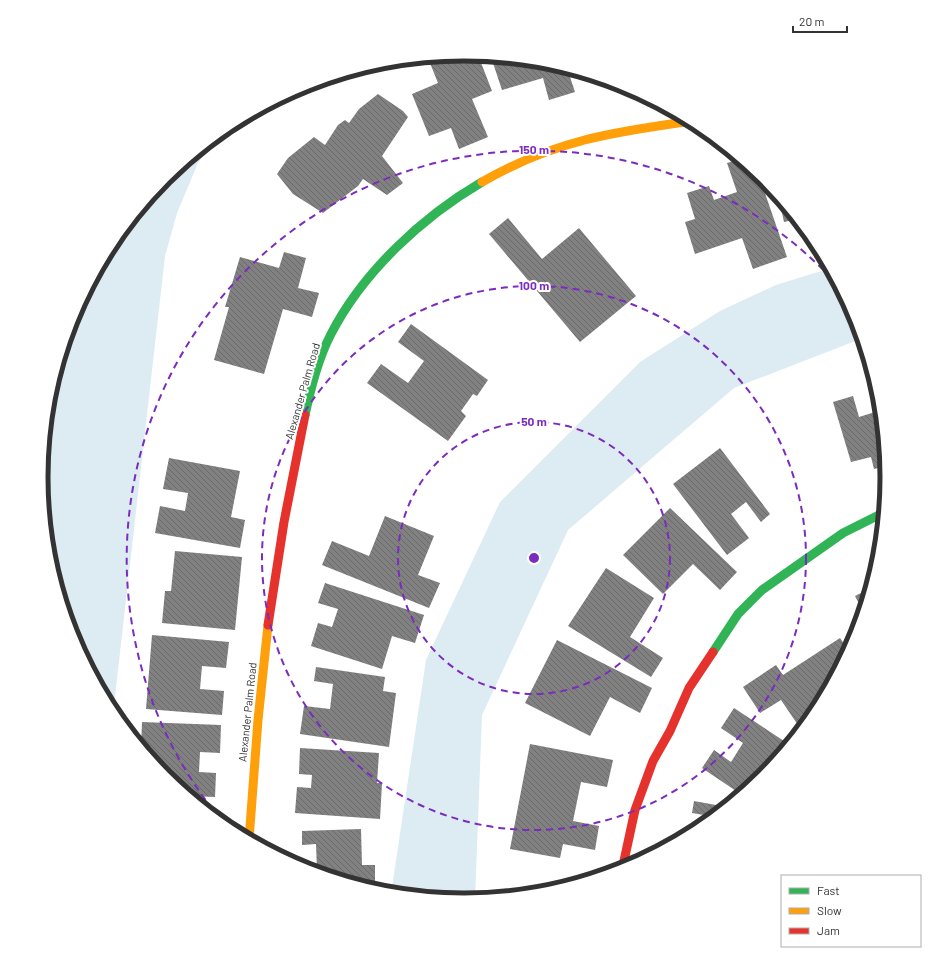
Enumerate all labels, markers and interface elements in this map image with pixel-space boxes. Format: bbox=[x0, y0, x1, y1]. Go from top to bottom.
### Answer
scale bar bbox=[793, 8, 847, 34]
text: 20 m bbox=[799, 14, 825, 28]
text: 150 m bbox=[519, 142, 549, 156]
text: 100 m bbox=[519, 278, 549, 292]
street label: Alexander Palm Road bbox=[282, 341, 322, 441]
text: 50 m bbox=[521, 414, 547, 428]
centre of rings bbox=[527, 551, 541, 565]
street label: Alexander Palm Road bbox=[235, 662, 259, 762]
legend bbox=[781, 875, 921, 947]
text: Fast bbox=[817, 883, 840, 897]
text: Slow bbox=[817, 903, 842, 917]
text: Jam bbox=[817, 923, 840, 937]

